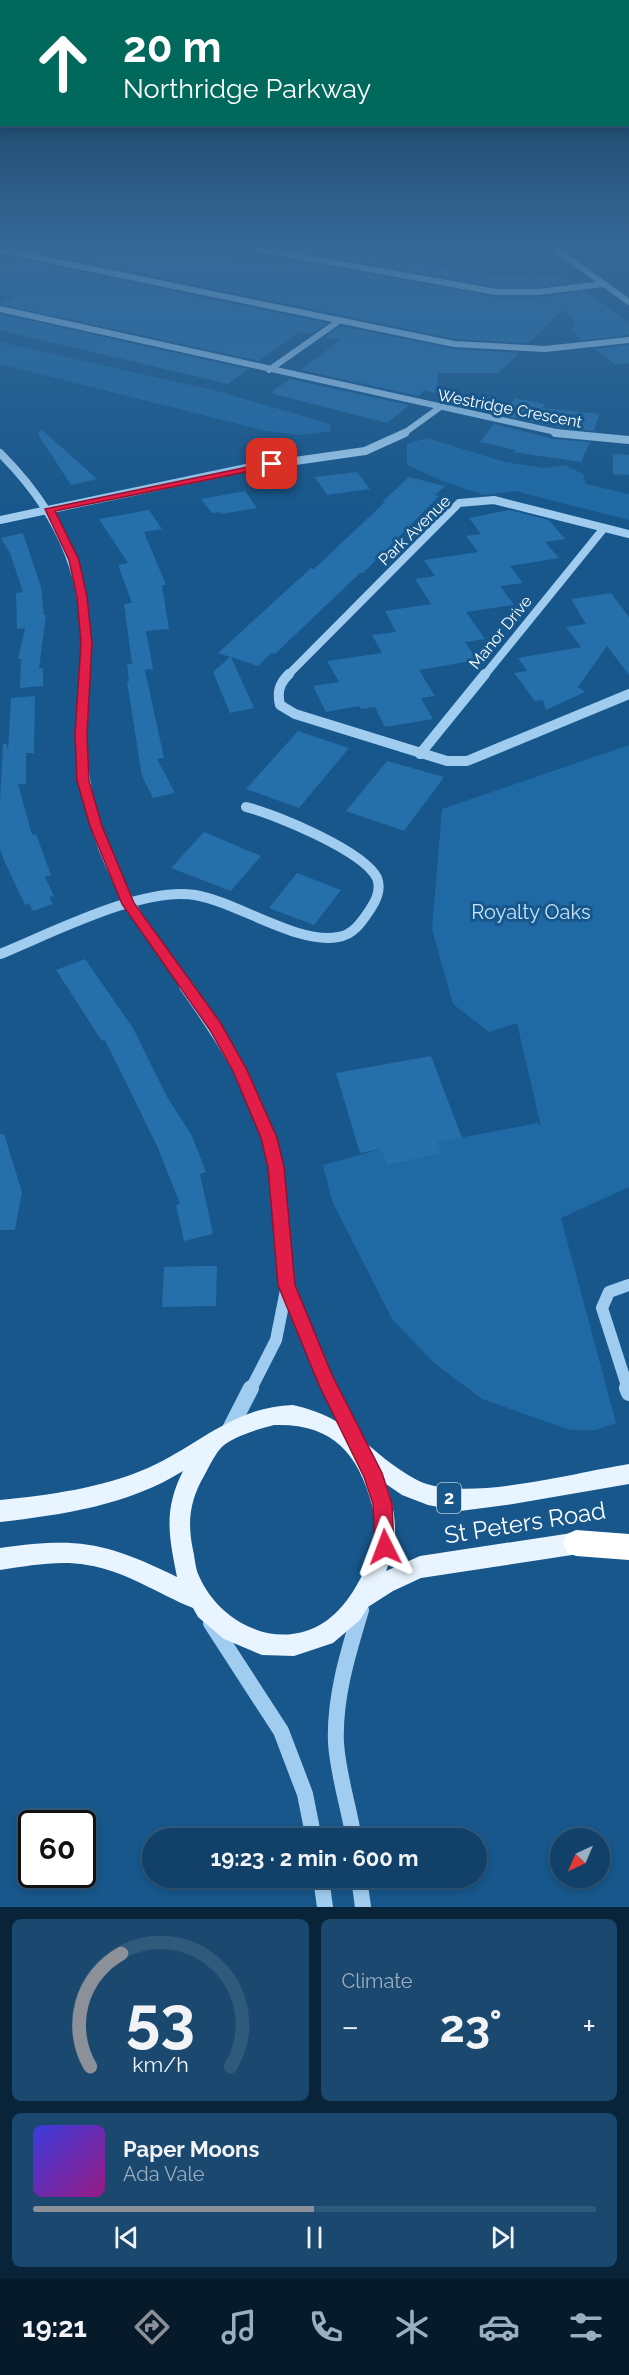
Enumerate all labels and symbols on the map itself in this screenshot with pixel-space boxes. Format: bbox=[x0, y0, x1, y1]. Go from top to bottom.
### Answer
street label: Westridge Crescent bbox=[436, 385, 584, 432]
pin bbox=[246, 438, 297, 489]
street label: Park Avenue bbox=[375, 491, 454, 569]
street label: Manor Drive bbox=[465, 592, 536, 673]
park label: Royalty Oaks bbox=[471, 900, 591, 924]
road number: 2 bbox=[437, 1483, 461, 1513]
street label: St Peters Road bbox=[442, 1495, 608, 1550]
position arrow bbox=[353, 1515, 417, 1579]
speed limit sign: 60 bbox=[18, 1810, 96, 1888]
north arrow bbox=[550, 1828, 610, 1888]

